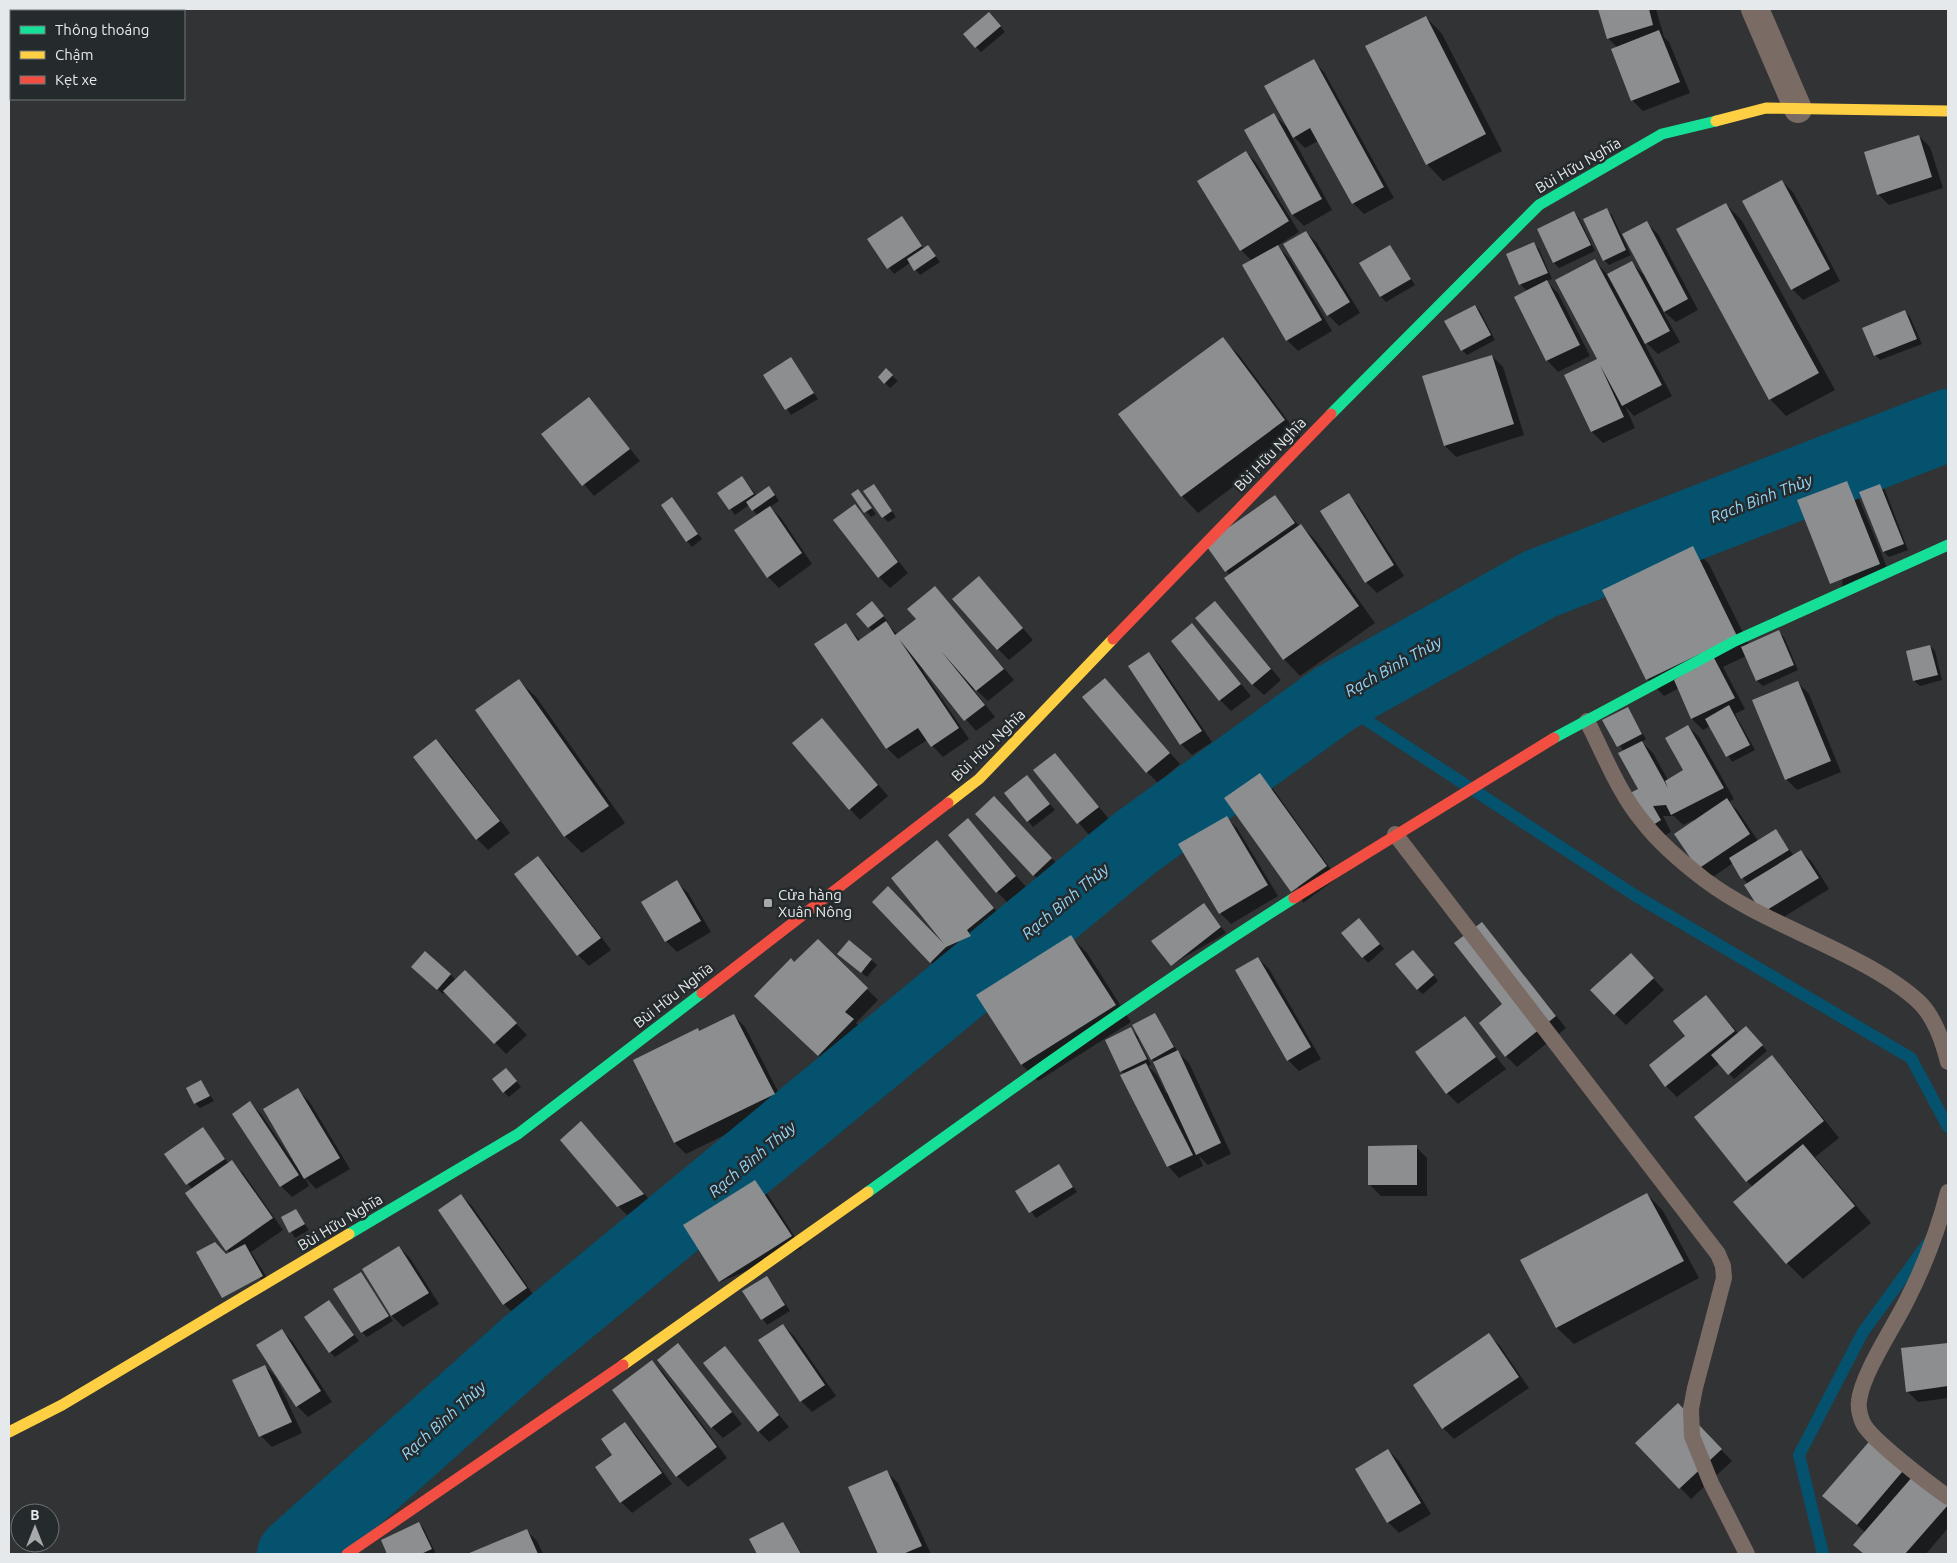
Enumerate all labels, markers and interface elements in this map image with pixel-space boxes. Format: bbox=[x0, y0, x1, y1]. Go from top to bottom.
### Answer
legend bbox=[10, 10, 185, 100]
text: Thông thoáng bbox=[55, 21, 149, 38]
text: Chậm bbox=[55, 46, 93, 63]
text: Kẹt xe bbox=[55, 71, 97, 88]
street label: Bùi Hữu Nghĩa bbox=[1532, 134, 1624, 196]
street label: Bùi Hữu Nghĩa bbox=[1231, 414, 1309, 494]
water label: Rạch Bình Thủy bbox=[1707, 470, 1815, 526]
water label: Rạch Bình Thủy bbox=[1342, 632, 1445, 700]
street label: Bùi Hữu Nghĩa bbox=[948, 706, 1028, 784]
water label: Rạch Bình Thủy bbox=[1018, 859, 1112, 943]
place label: Cửa hàng Xuân Nông bbox=[778, 886, 852, 920]
marker: Cửa hàng Xuân Nông bbox=[762, 897, 774, 909]
street label: Bùi Hữu Nghĩa bbox=[630, 959, 716, 1031]
water label: Rạch Bình Thủy bbox=[705, 1117, 799, 1201]
street label: Bùi Hữu Nghĩa bbox=[295, 1190, 385, 1254]
water label: Rạch Bình Thủy bbox=[397, 1377, 489, 1463]
north arrow bbox=[10, 1503, 60, 1553]
text: B bbox=[30, 1507, 40, 1523]

